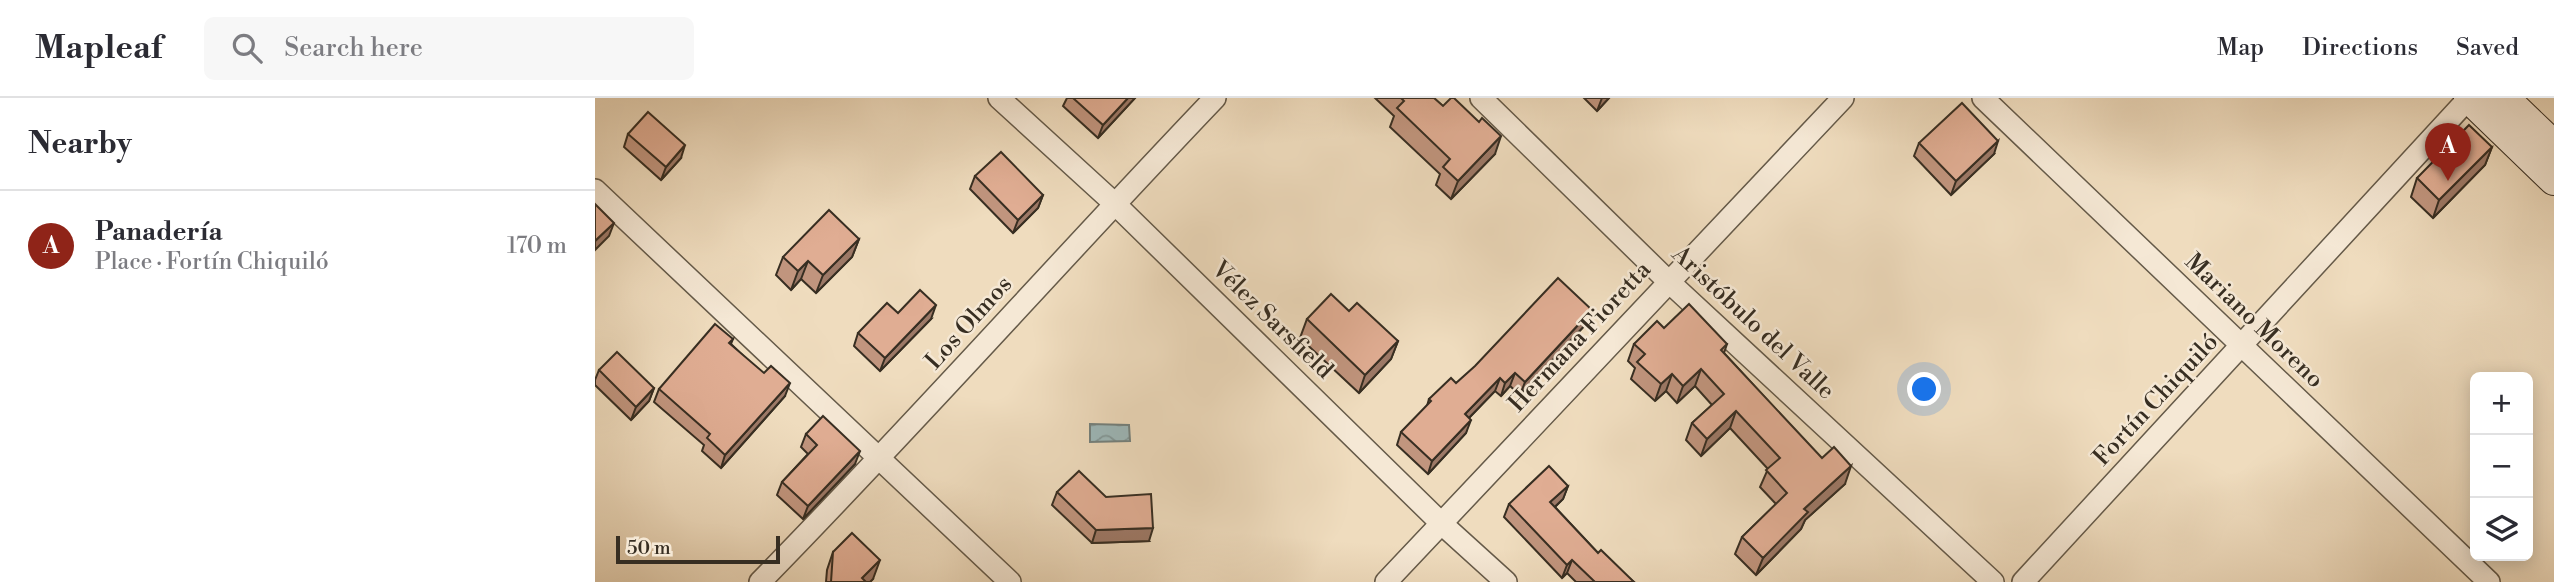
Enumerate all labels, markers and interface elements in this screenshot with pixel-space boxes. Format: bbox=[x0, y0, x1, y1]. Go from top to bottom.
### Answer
search box bbox=[204, 17, 694, 80]
text: Mapleaf bbox=[35, 28, 162, 69]
icon: search bbox=[228, 29, 266, 67]
text: Search here bbox=[284, 32, 423, 64]
text: Map bbox=[2217, 33, 2264, 63]
text: Directions bbox=[2302, 33, 2418, 63]
text: Saved bbox=[2456, 33, 2519, 63]
pin: A bbox=[2425, 123, 2471, 181]
text: Nearby bbox=[28, 125, 132, 163]
text: Panadería bbox=[95, 216, 222, 248]
text: A bbox=[43, 232, 59, 260]
text: 170 m bbox=[507, 232, 567, 260]
street label: Aristóbulo del Valle bbox=[1665, 239, 1841, 406]
street label: Mariano Moreno bbox=[2178, 247, 2330, 395]
text: Place · Fortín Chiquiló bbox=[95, 248, 329, 276]
street label: Vélez Sarsfield bbox=[1204, 254, 1339, 386]
street label: Hermana Fioretta bbox=[1502, 255, 1658, 419]
street label: Los Olmos bbox=[919, 270, 1019, 376]
street label: Fortín Chiquiló bbox=[2087, 328, 2225, 472]
your location bbox=[1907, 372, 1941, 406]
map controls bbox=[2470, 372, 2533, 561]
button: + bbox=[2470, 372, 2533, 435]
button: − bbox=[2470, 435, 2533, 498]
button: layers bbox=[2470, 498, 2533, 561]
scale bar bbox=[616, 533, 781, 565]
text: 50 m bbox=[627, 536, 671, 560]

